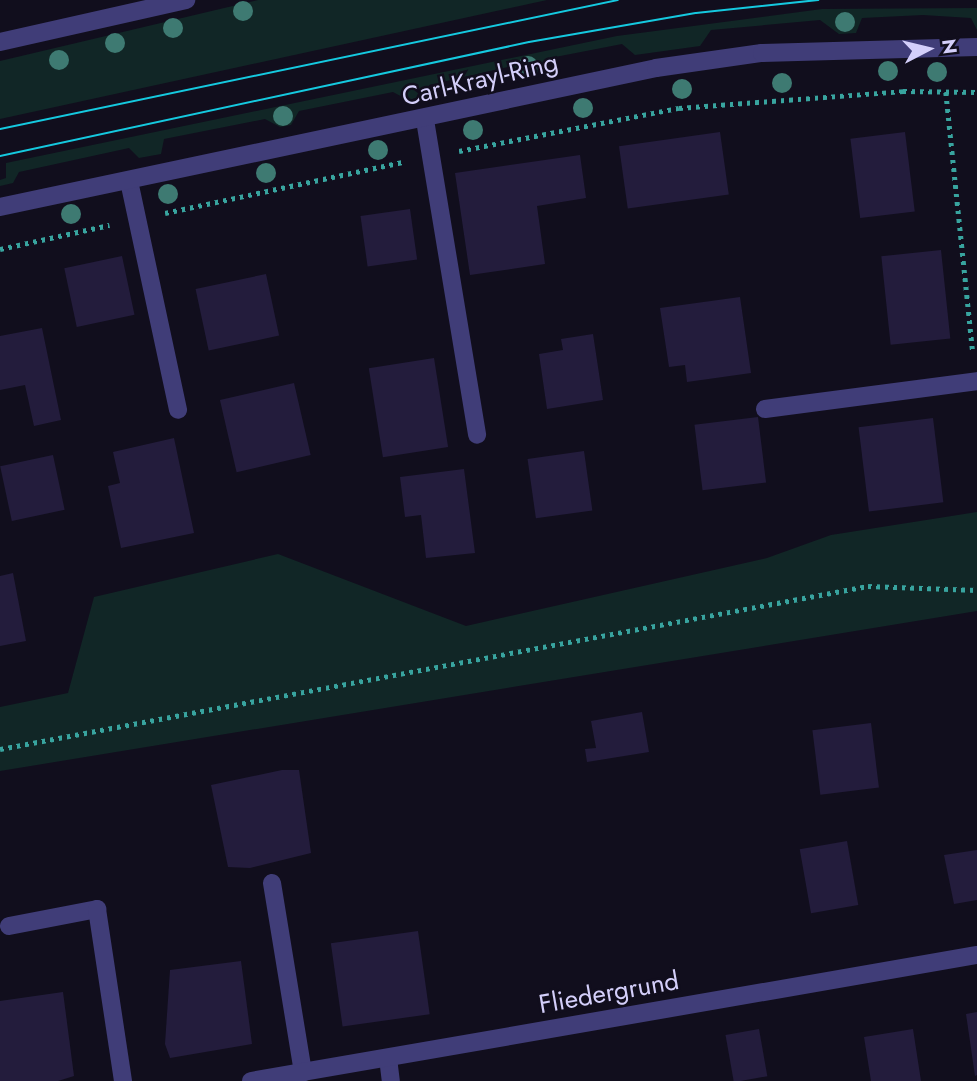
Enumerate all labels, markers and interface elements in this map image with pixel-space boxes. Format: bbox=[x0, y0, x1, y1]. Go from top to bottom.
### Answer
north arrow bbox=[893, 14, 963, 84]
text: N bbox=[935, 37, 964, 56]
street label: Carl-Krayl-Ring bbox=[399, 47, 561, 113]
street label: Fliedergrund bbox=[537, 965, 681, 1021]

